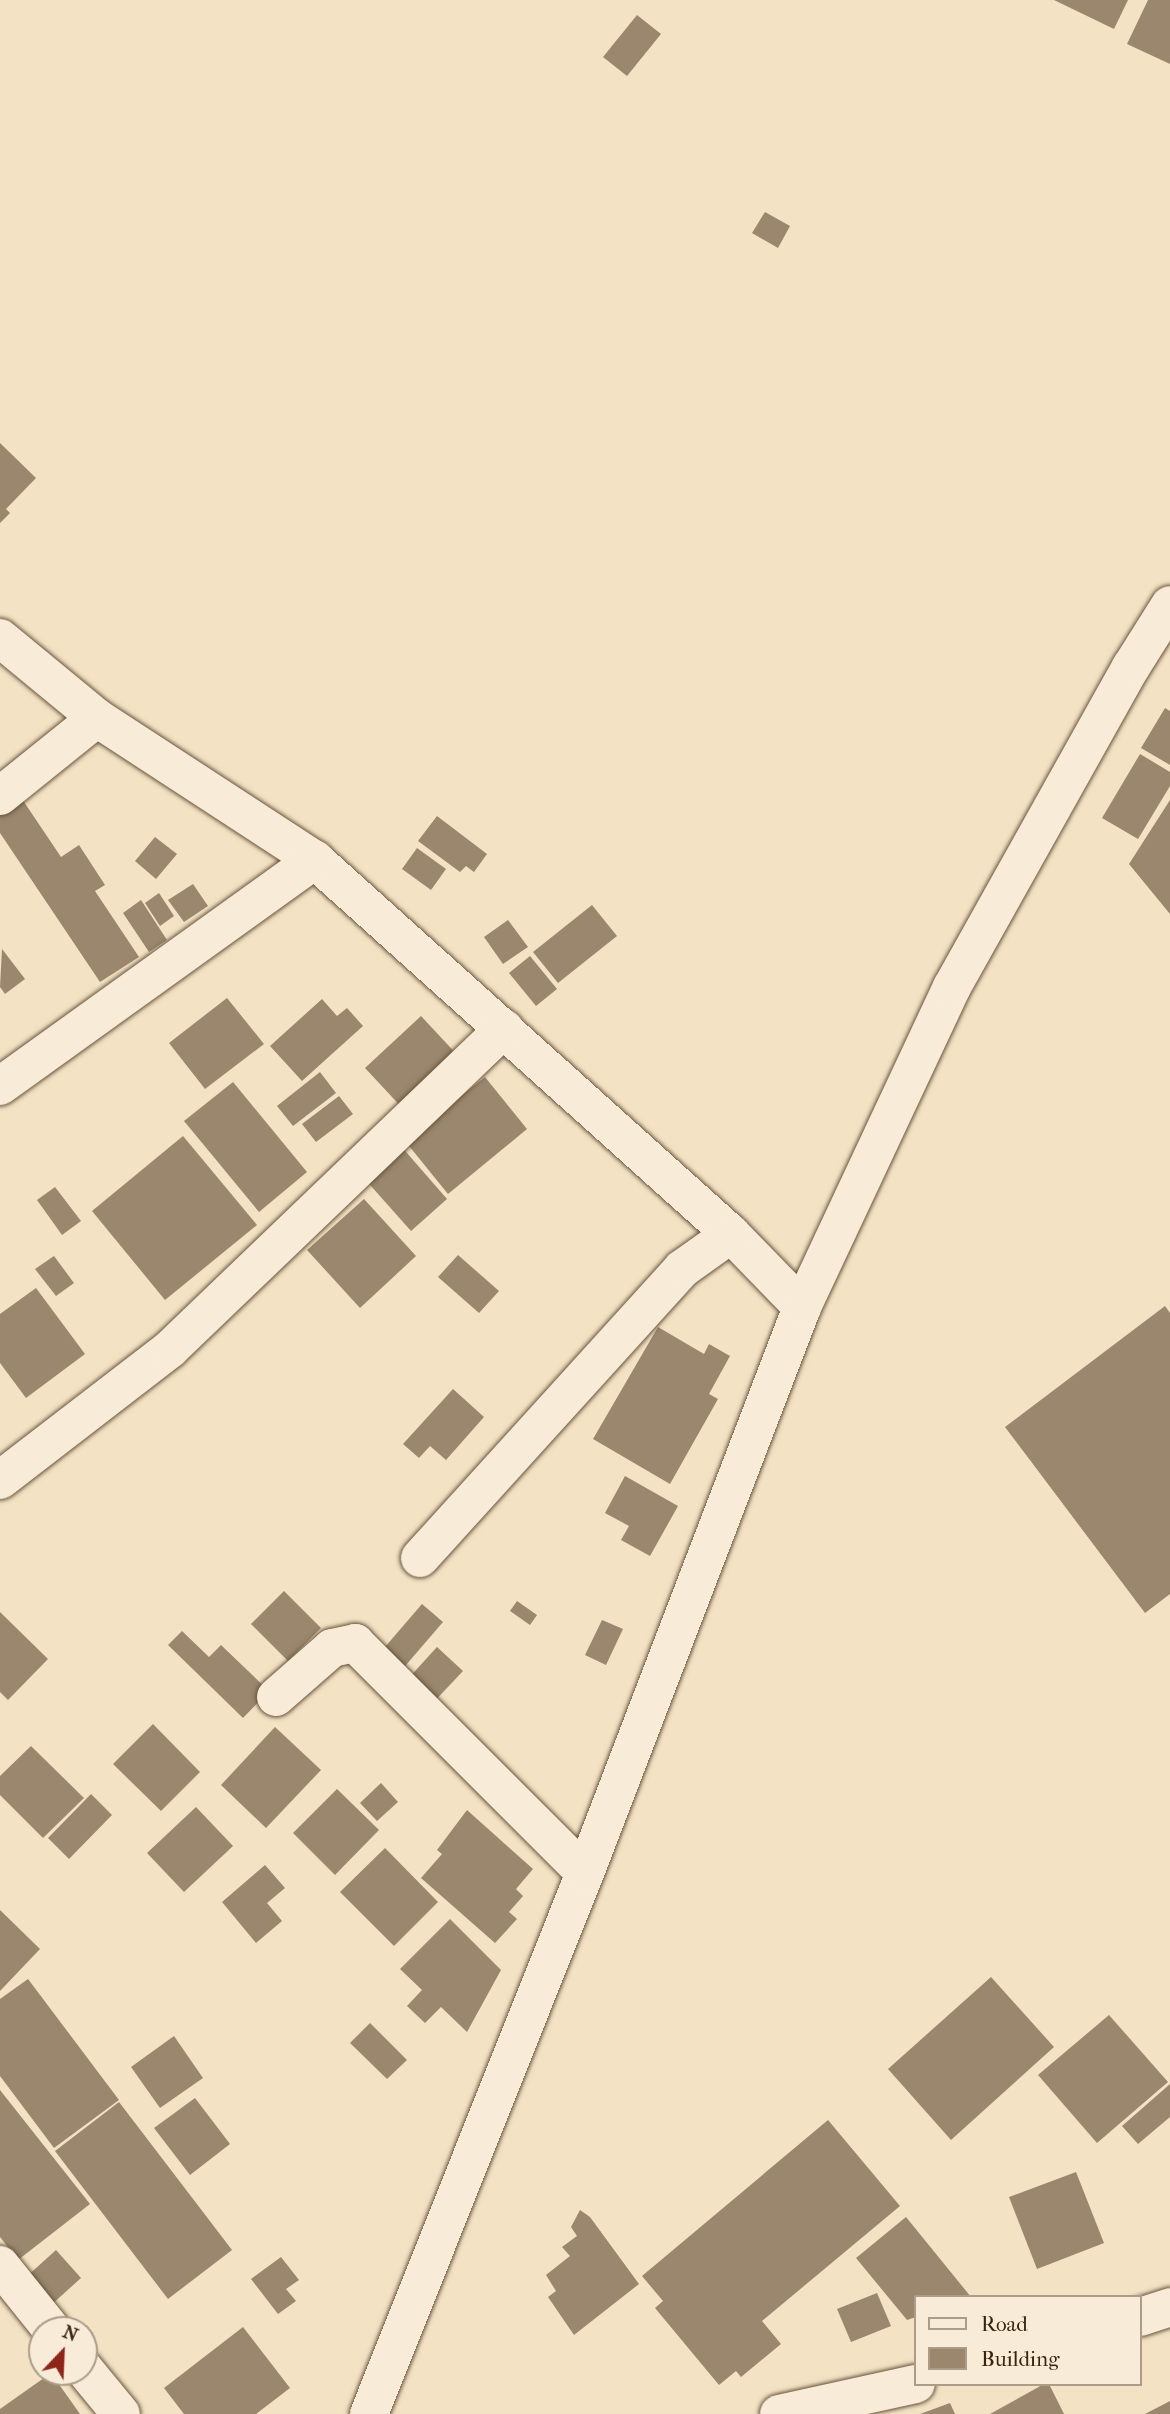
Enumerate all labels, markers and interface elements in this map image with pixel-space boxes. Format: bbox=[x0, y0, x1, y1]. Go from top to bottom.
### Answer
legend bbox=[914, 2295, 1142, 2386]
text: Road bbox=[981, 2312, 1028, 2336]
north arrow bbox=[28, 2316, 98, 2386]
text: N bbox=[59, 2321, 81, 2346]
text: Building bbox=[981, 2347, 1059, 2371]

